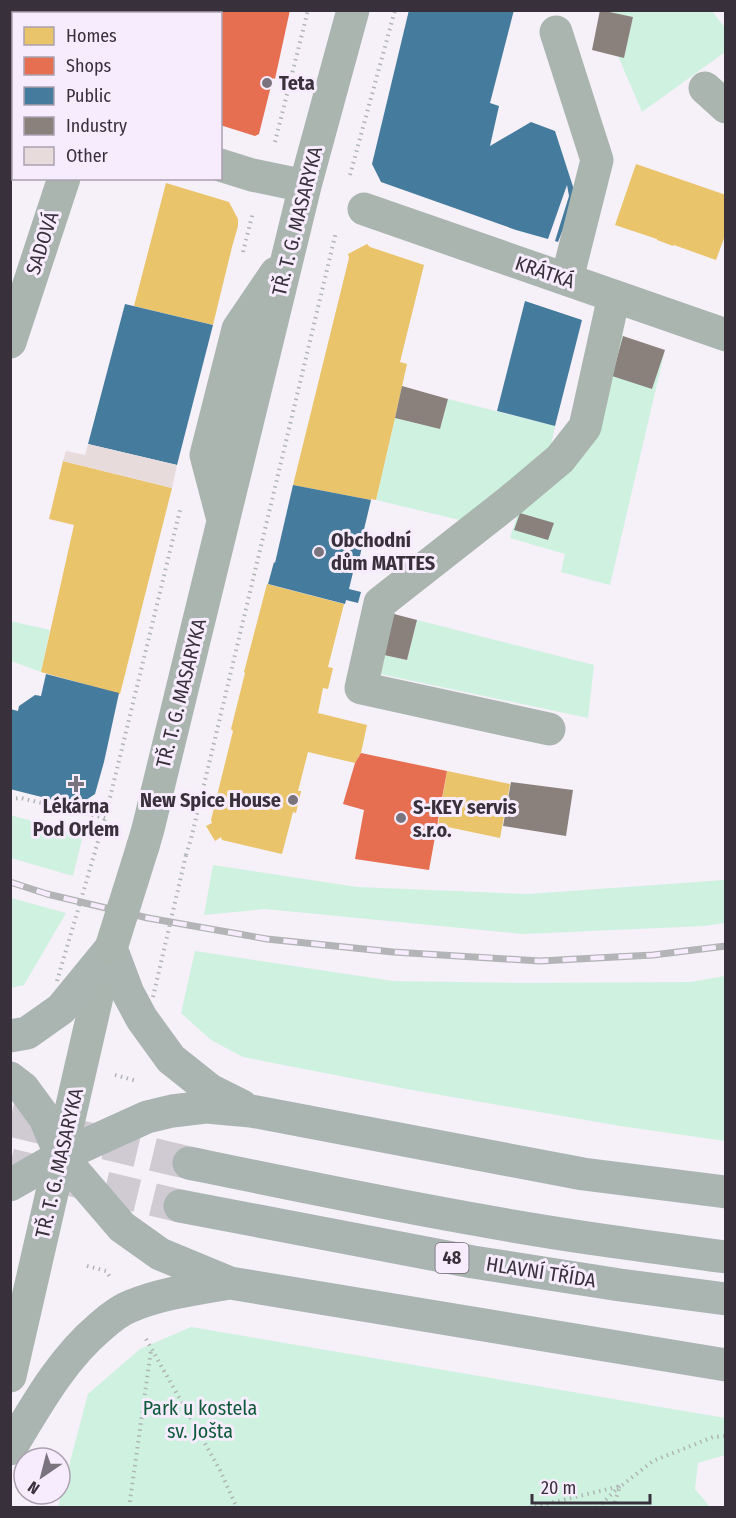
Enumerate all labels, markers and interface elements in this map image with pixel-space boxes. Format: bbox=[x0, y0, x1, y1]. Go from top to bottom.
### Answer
legend bbox=[12, 12, 222, 180]
text: Homes bbox=[66, 25, 117, 47]
text: Shops bbox=[66, 55, 111, 77]
place label: Teta bbox=[279, 71, 315, 95]
marker: Teta bbox=[260, 76, 274, 90]
text: Public bbox=[66, 85, 111, 107]
text: Industry bbox=[66, 115, 127, 137]
street label: TŘ. T. G. MASARYKA bbox=[267, 143, 327, 298]
text: Other bbox=[66, 145, 109, 167]
street label: SADOVÁ bbox=[21, 208, 64, 278]
street label: KRÁTKÁ bbox=[512, 251, 578, 293]
place label: Obchodní dům MATTES bbox=[331, 528, 435, 575]
marker: Obchodní dům MATTES bbox=[312, 545, 326, 559]
street label: TŘ. T. G. MASARYKA bbox=[151, 615, 211, 770]
marker: Lékárna Pod Orlem bbox=[69, 777, 83, 791]
place label: New Spice House bbox=[140, 788, 281, 812]
marker: New Spice House bbox=[286, 793, 300, 807]
place label: Lékárna Pod Orlem bbox=[33, 794, 119, 841]
place label: S-KEY servis s.r.o. bbox=[413, 795, 517, 842]
marker: S-KEY servis s.r.o. bbox=[394, 811, 408, 825]
street label: TŘ. T. G. MASARYKA bbox=[30, 1085, 88, 1240]
road number: 48 bbox=[436, 1243, 468, 1273]
street label: HLAVNÍ TŘÍDA bbox=[484, 1251, 598, 1293]
park label: Park u kostela sv. Jošta bbox=[143, 1396, 257, 1443]
north arrow bbox=[12, 1446, 72, 1506]
scale bar bbox=[532, 1467, 650, 1505]
text: N bbox=[24, 1477, 43, 1498]
text: 20 m bbox=[541, 1477, 576, 1499]

